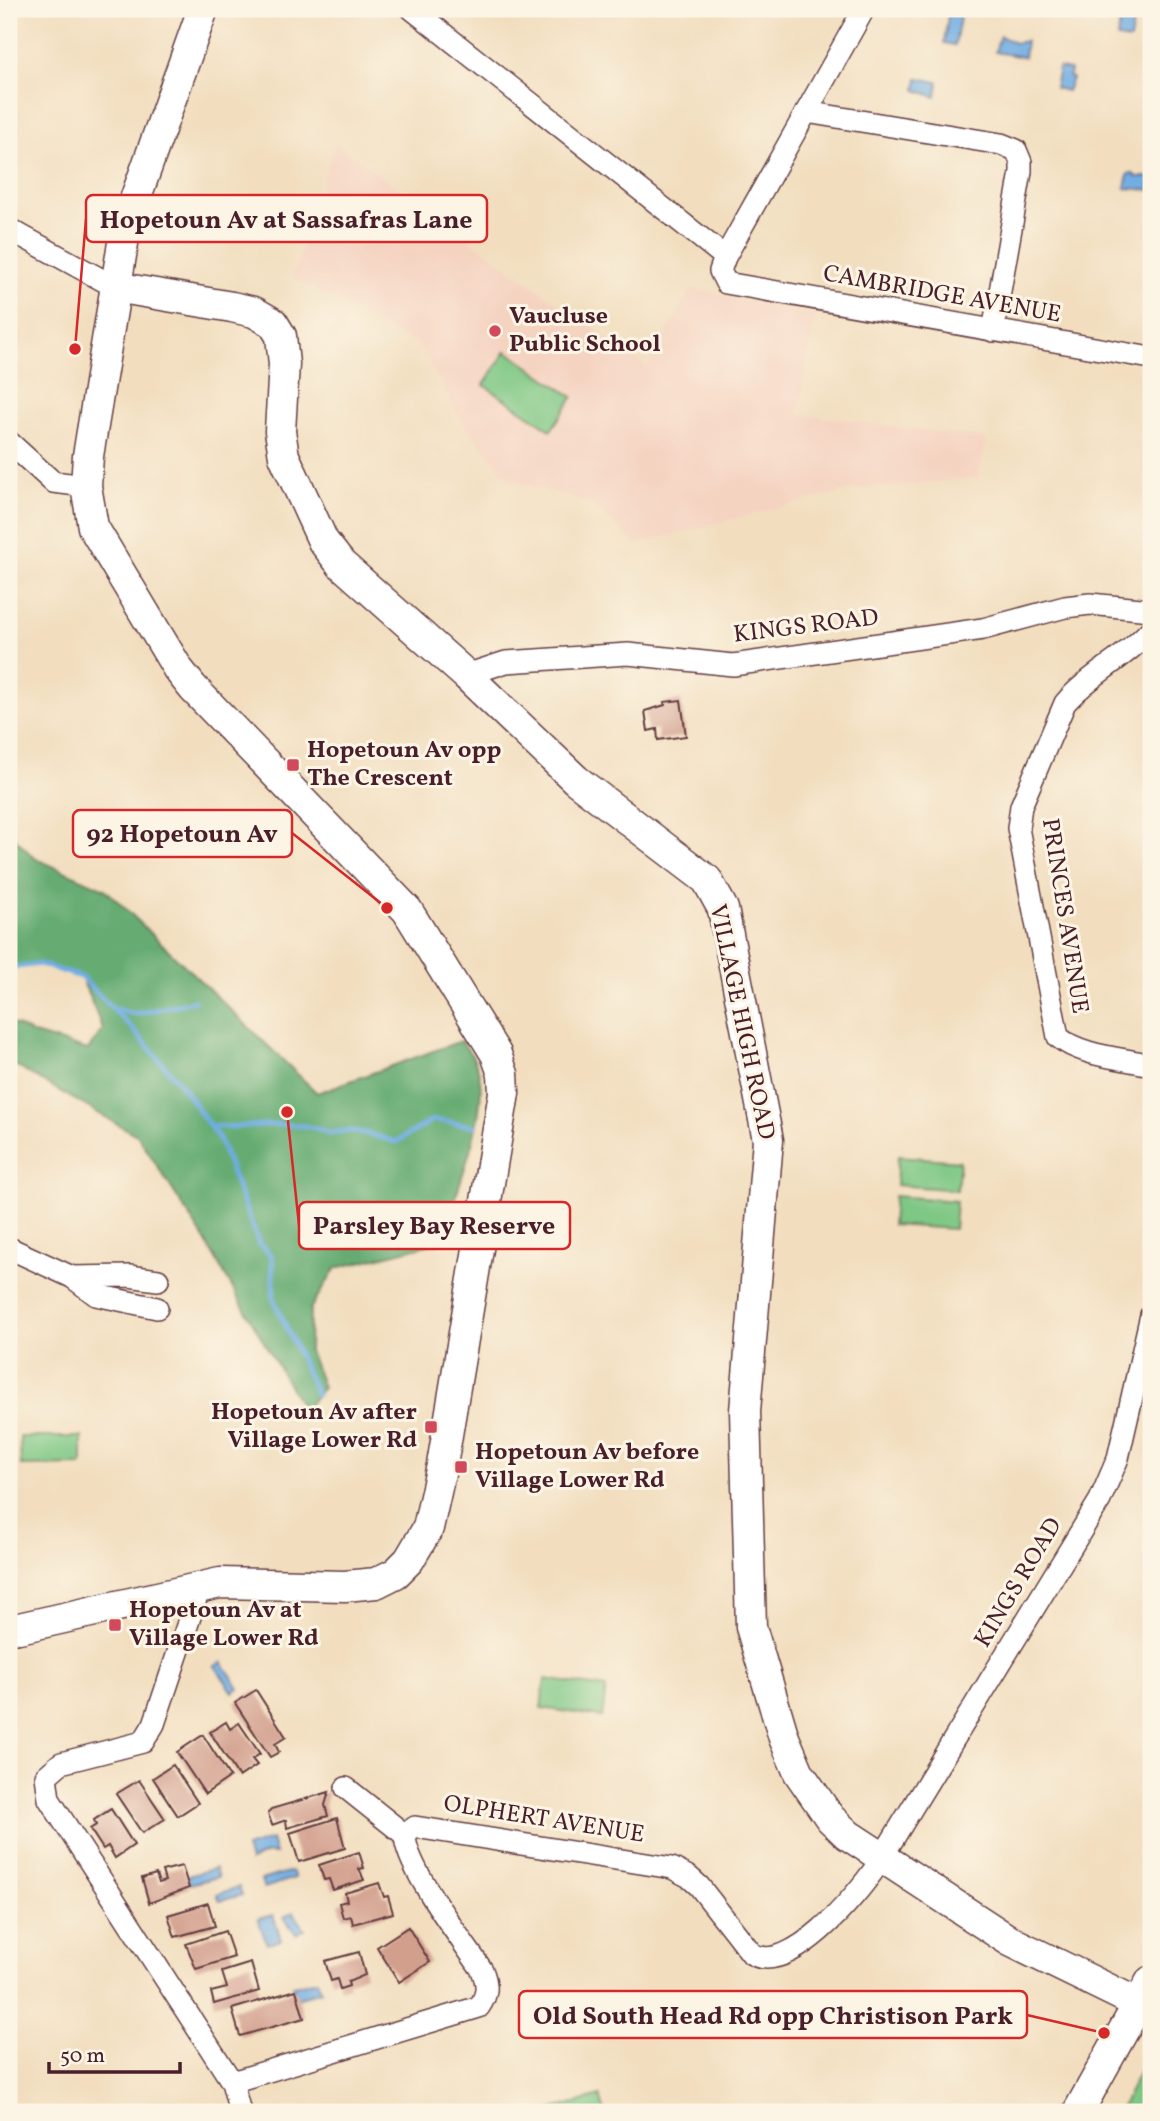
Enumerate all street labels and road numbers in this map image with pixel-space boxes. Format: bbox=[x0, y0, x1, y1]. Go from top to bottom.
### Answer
street label: CAMBRIDGE AVENUE bbox=[820, 257, 1064, 333]
street label: KINGS ROAD bbox=[731, 601, 881, 653]
street label: PRINCES AVENUE bbox=[1032, 816, 1096, 1016]
street label: VILLAGE HIGH ROAD bbox=[699, 901, 783, 1143]
street label: KINGS ROAD bbox=[967, 1512, 1071, 1654]
street label: OLPHERT AVENUE bbox=[441, 1787, 647, 1853]

